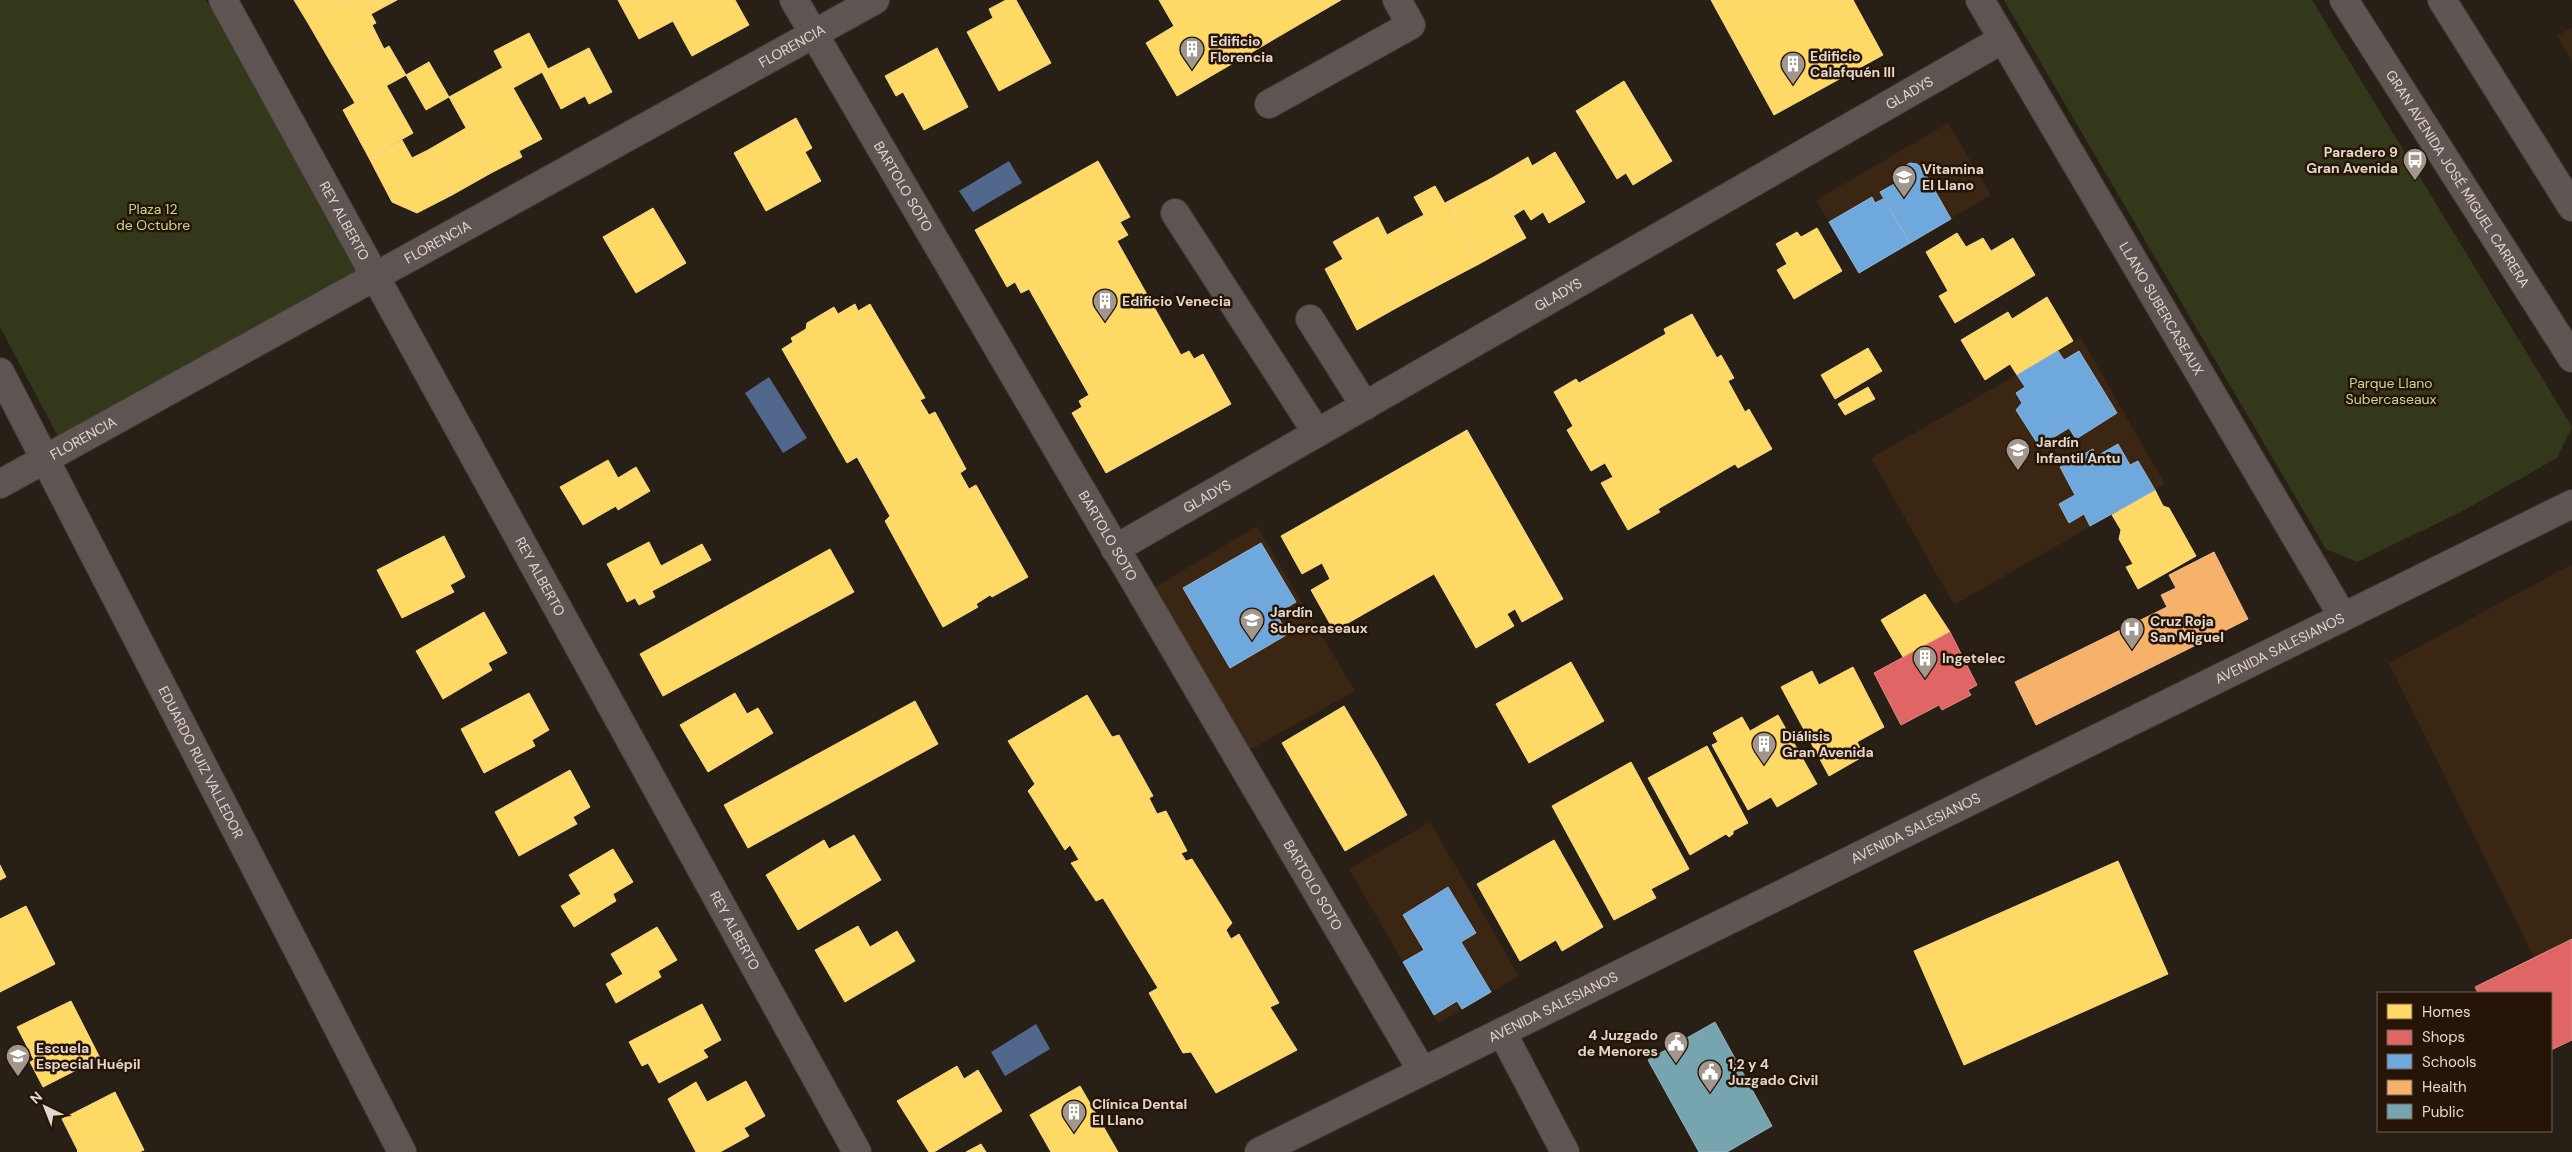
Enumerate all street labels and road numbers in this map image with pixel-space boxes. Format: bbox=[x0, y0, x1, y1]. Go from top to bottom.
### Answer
street label: FLORENCIA bbox=[755, 20, 828, 72]
street label: GRAN AVENIDA JOSÉ MIGUEL CARRERA bbox=[2382, 67, 2534, 291]
street label: GLADYS bbox=[1882, 72, 1936, 114]
street label: BARTOLO SOTO bbox=[870, 138, 937, 235]
street label: REY ALBERTO bbox=[315, 178, 374, 264]
street label: FLORENCIA bbox=[401, 216, 474, 268]
street label: LLANO SUBERCASEAUX bbox=[2115, 238, 2208, 379]
street label: GLADYS bbox=[1531, 274, 1585, 315]
street label: FLORENCIA bbox=[47, 412, 120, 464]
street label: GLADYS bbox=[1180, 475, 1234, 517]
street label: BARTOLO SOTO bbox=[1075, 487, 1142, 584]
street label: REY ALBERTO bbox=[511, 534, 569, 619]
street label: AVENIDA SALESIANOS bbox=[2212, 609, 2347, 688]
street label: EDUARDO RUIZ VALLEDOR bbox=[154, 683, 248, 841]
street label: AVENIDA SALESIANOS bbox=[1848, 788, 1983, 868]
street label: BARTOLO SOTO bbox=[1279, 837, 1347, 934]
street label: REY ALBERTO bbox=[706, 888, 764, 973]
street label: AVENIDA SALESIANOS bbox=[1485, 967, 1621, 1046]

